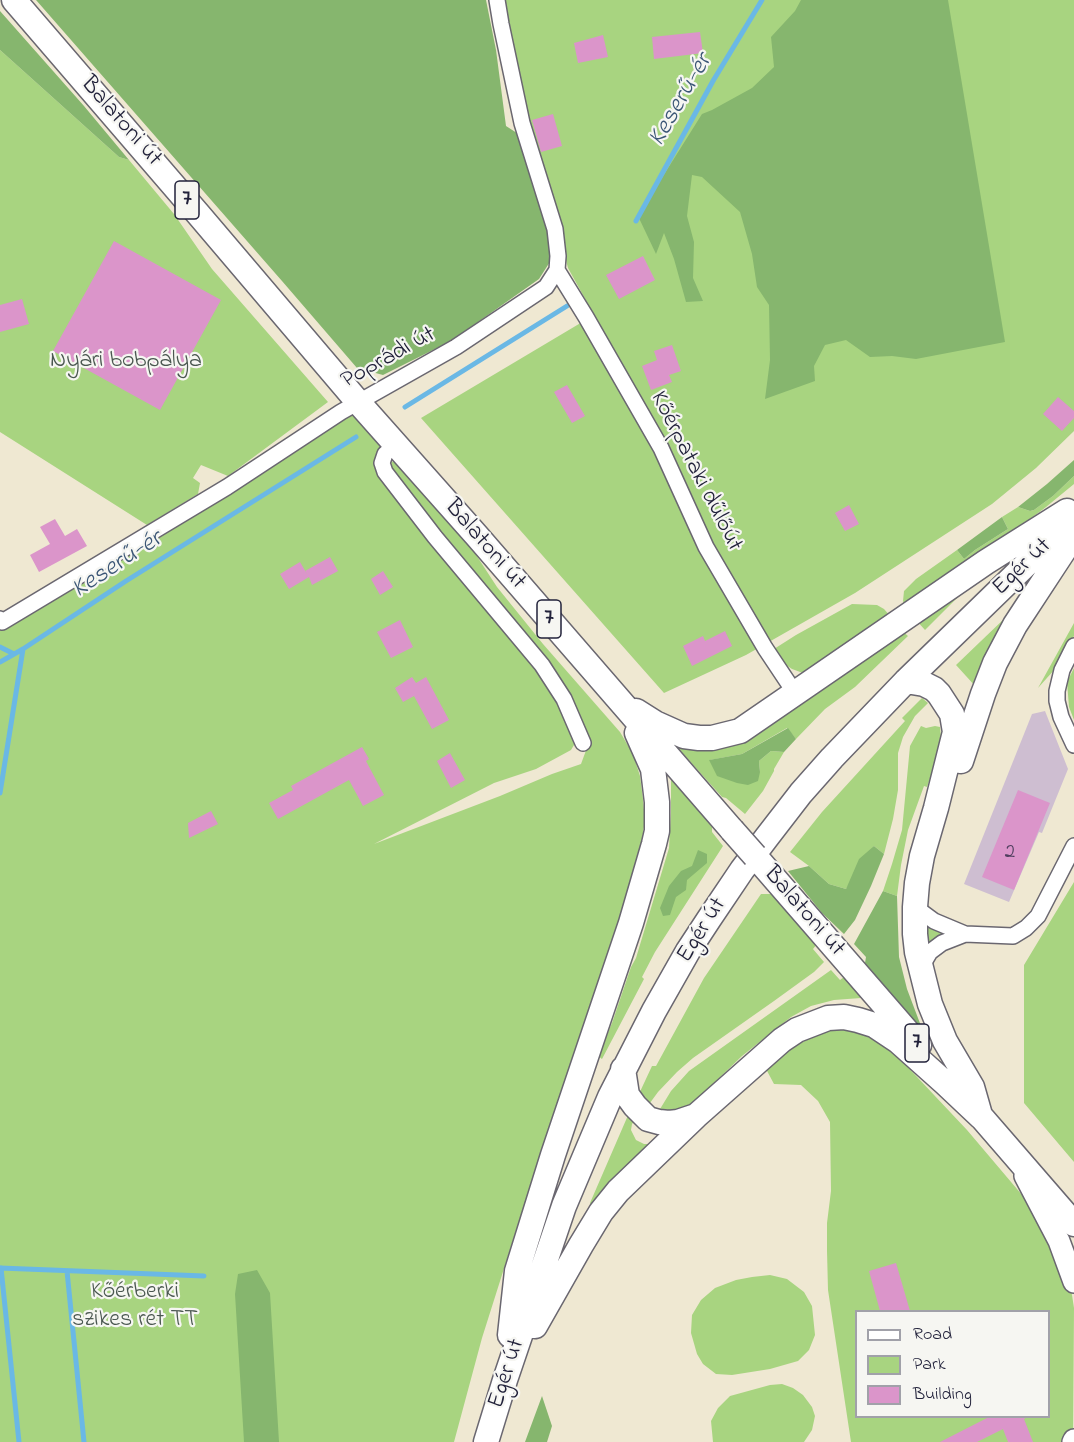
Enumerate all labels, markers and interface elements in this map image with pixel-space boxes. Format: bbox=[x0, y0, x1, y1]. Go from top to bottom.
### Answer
water label: Keserű-ér bbox=[643, 49, 721, 153]
street label: Balatoni út bbox=[73, 71, 167, 173]
road number: 7 bbox=[175, 181, 199, 219]
street label: Poprádi út bbox=[337, 321, 441, 397]
park label: Nyári bobpálya bbox=[50, 348, 202, 376]
street label: Kőérpataki dűlőút bbox=[642, 387, 748, 557]
street label: Balatoni út bbox=[437, 494, 531, 596]
water label: Keserű-ér bbox=[67, 525, 169, 607]
street label: Egér út bbox=[987, 533, 1059, 603]
road number: 7 bbox=[537, 600, 561, 638]
house number: 2 bbox=[1005, 841, 1015, 867]
street label: Balatoni út bbox=[756, 861, 850, 963]
street label: Egér út bbox=[672, 893, 734, 969]
road number: 7 bbox=[905, 1024, 929, 1062]
park label: Kőérberki szikes rét TT bbox=[72, 1279, 198, 1335]
legend bbox=[855, 1310, 1050, 1418]
text: Road bbox=[913, 1322, 952, 1348]
street label: Egér út bbox=[483, 1336, 533, 1412]
text: Park bbox=[913, 1352, 946, 1378]
text: Building bbox=[913, 1382, 972, 1408]

